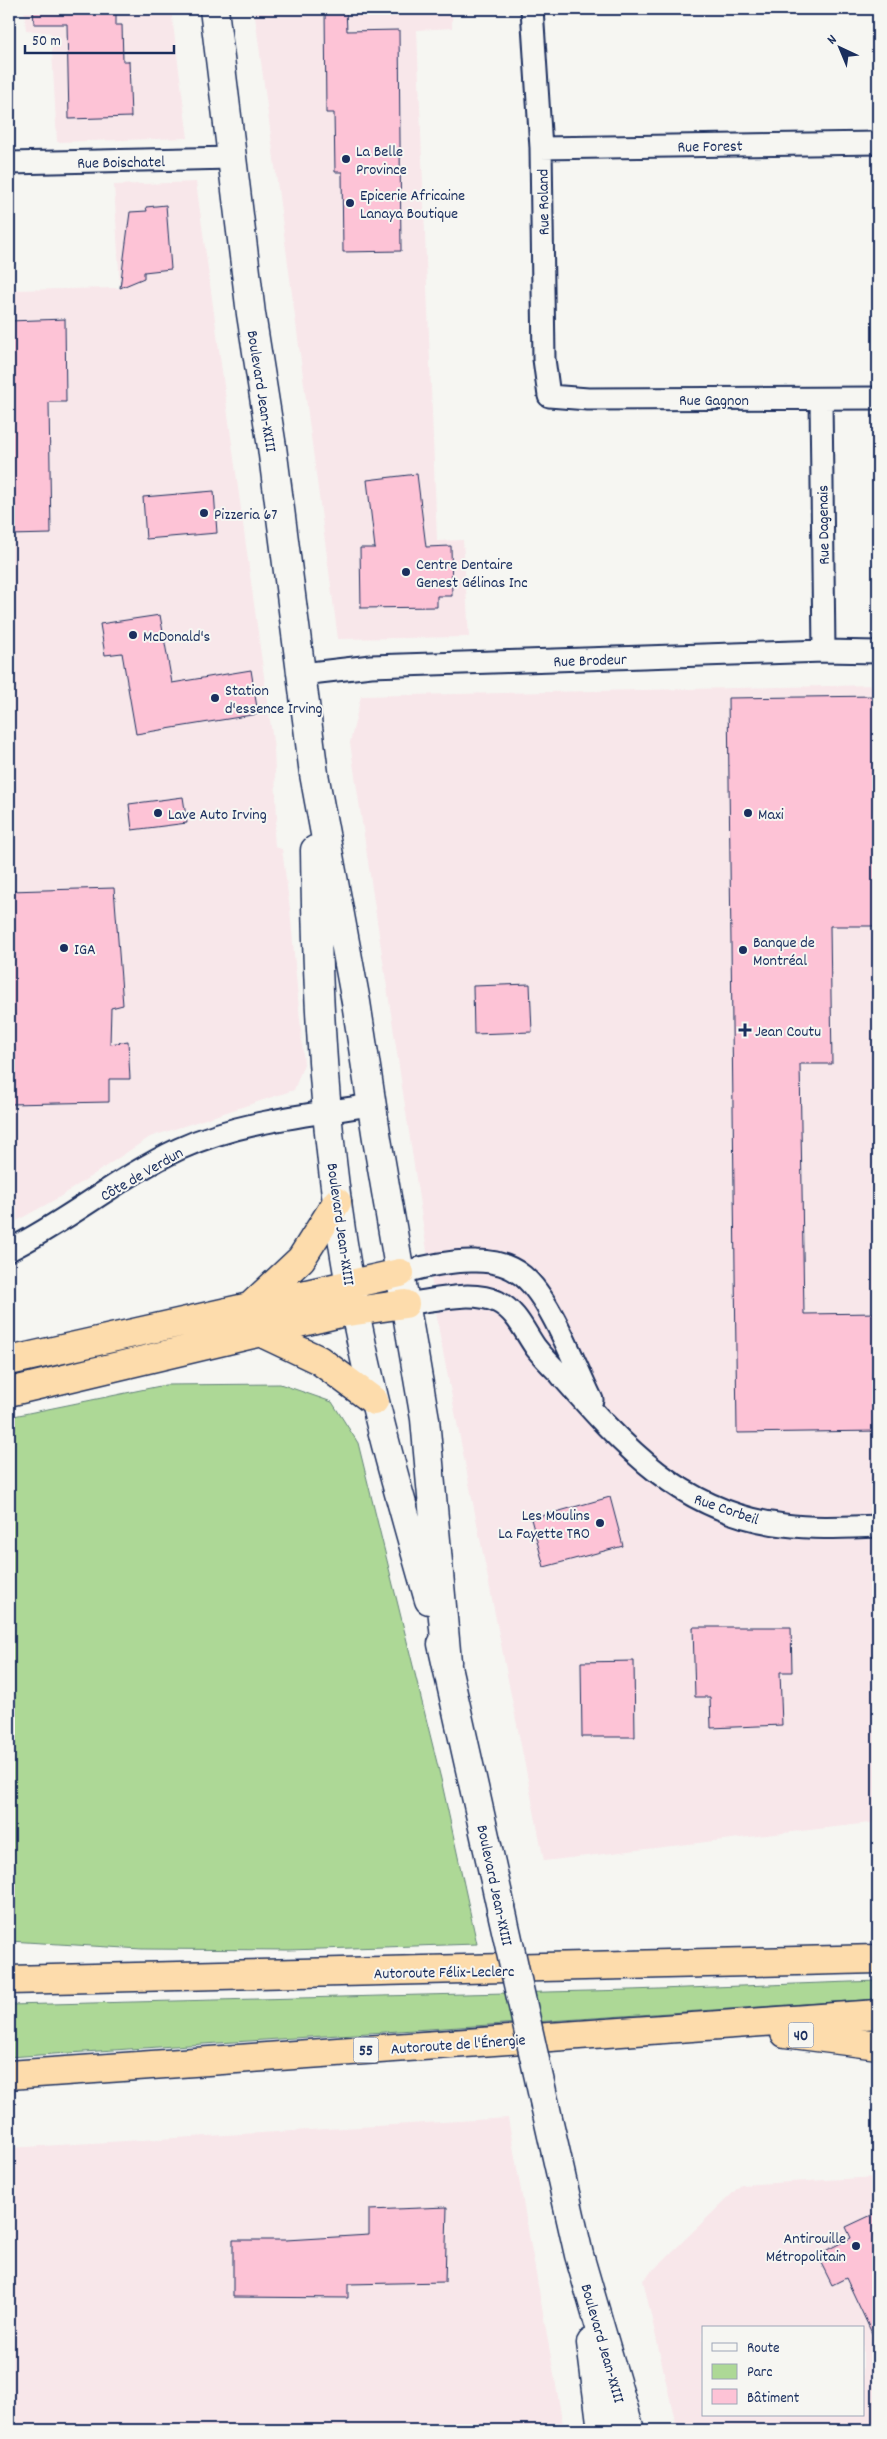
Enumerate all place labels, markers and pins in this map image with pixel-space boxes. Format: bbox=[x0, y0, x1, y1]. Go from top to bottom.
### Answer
place label: La Belle Province bbox=[356, 141, 407, 182]
marker: La Belle Province bbox=[340, 153, 352, 165]
place label: Epicerie Africaine Lanaya Boutique bbox=[360, 185, 465, 226]
marker: Epicerie Africaine Lanaya Boutique bbox=[344, 197, 356, 209]
place label: Pizzeria 67 bbox=[214, 504, 277, 527]
marker: Pizzeria 67 bbox=[198, 507, 210, 519]
place label: Centre Dentaire Genest Gélinas Inc bbox=[416, 554, 528, 595]
marker: Centre Dentaire Genest Gélinas Inc bbox=[400, 566, 412, 578]
place label: McDonald's bbox=[143, 626, 211, 649]
marker: McDonald's bbox=[127, 629, 139, 641]
place label: Station d'essence Irving bbox=[225, 680, 323, 721]
marker: Station d'essence Irving bbox=[209, 692, 221, 704]
place label: Lave Auto Irving bbox=[168, 804, 267, 827]
place label: Maxi bbox=[758, 804, 784, 827]
marker: Lave Auto Irving bbox=[152, 807, 164, 819]
marker: Maxi bbox=[742, 807, 754, 819]
place label: Banque de Montréal bbox=[753, 932, 815, 973]
place label: IGA bbox=[74, 939, 96, 962]
marker: IGA bbox=[58, 942, 70, 954]
marker: Banque de Montréal bbox=[737, 944, 749, 956]
place label: Jean Coutu bbox=[755, 1021, 821, 1044]
marker: Jean Coutu bbox=[739, 1024, 751, 1036]
place label: Les Moulins La Fayette TRO bbox=[498, 1505, 590, 1546]
marker: Les Moulins La Fayette TRO bbox=[594, 1517, 606, 1529]
place label: Antirouille Métropolitain bbox=[766, 2228, 846, 2269]
marker: Antirouille Métropolitain bbox=[850, 2240, 862, 2252]

